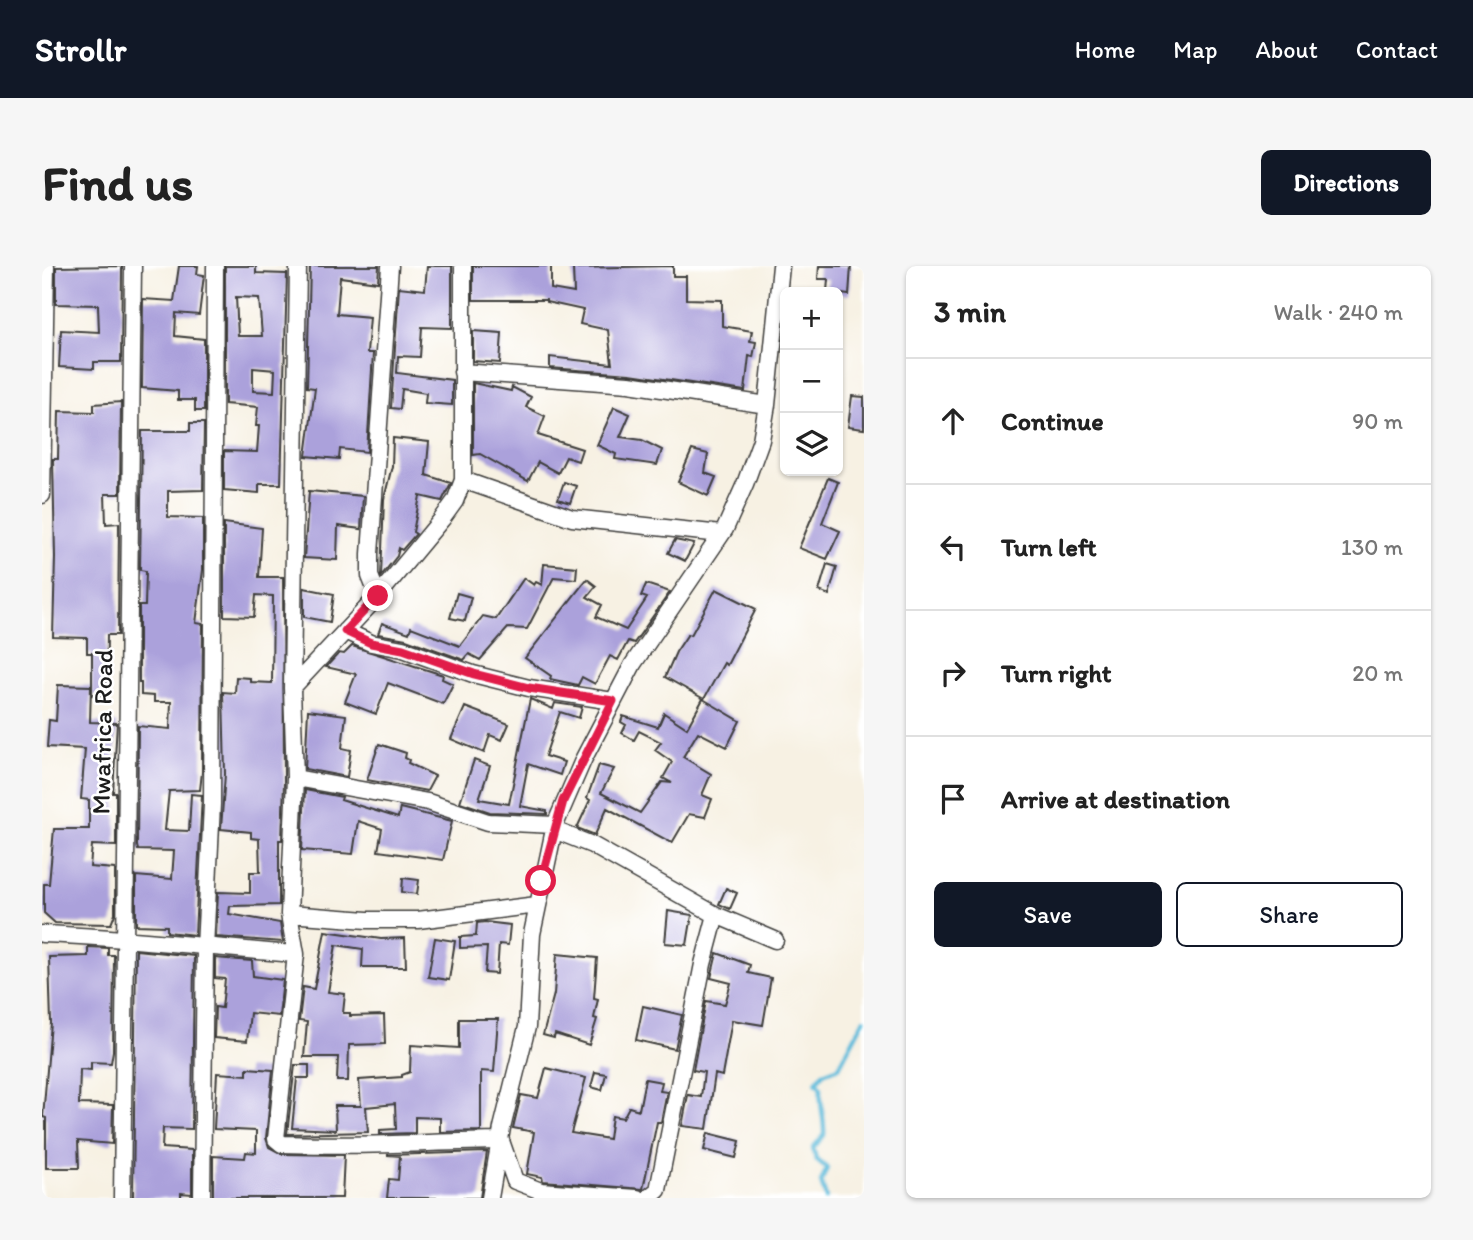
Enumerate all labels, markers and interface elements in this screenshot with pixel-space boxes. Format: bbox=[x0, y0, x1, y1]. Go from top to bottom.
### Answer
text: Strollr bbox=[35, 30, 126, 69]
text: Home bbox=[1075, 35, 1135, 64]
text: Map bbox=[1173, 35, 1217, 64]
text: About bbox=[1255, 35, 1318, 64]
text: Contact bbox=[1356, 35, 1438, 64]
button: Directions bbox=[1261, 150, 1431, 215]
text: Find us bbox=[42, 153, 193, 212]
map controls bbox=[780, 287, 843, 476]
button: + bbox=[780, 287, 843, 350]
text: 3 min bbox=[934, 293, 1006, 330]
text: Walk · 240 m bbox=[1273, 298, 1403, 326]
button: − bbox=[780, 350, 843, 413]
icon: ahead bbox=[934, 402, 972, 440]
text: Continue bbox=[1001, 405, 1104, 437]
text: 90 m bbox=[1352, 407, 1403, 435]
button: layers bbox=[780, 413, 843, 476]
icon: left bbox=[934, 528, 972, 566]
text: Turn left bbox=[1001, 531, 1097, 563]
text: 130 m bbox=[1341, 533, 1403, 561]
route end bbox=[362, 580, 393, 611]
street label: Mwafrica Road bbox=[85, 649, 119, 815]
icon: right bbox=[934, 654, 972, 692]
text: Turn right bbox=[1001, 657, 1112, 689]
text: 20 m bbox=[1352, 659, 1403, 687]
icon: arrive bbox=[934, 780, 972, 818]
text: Arrive at destination bbox=[1001, 783, 1230, 815]
route start bbox=[525, 865, 556, 896]
button: Save bbox=[934, 882, 1162, 947]
button: Share bbox=[1176, 882, 1403, 947]

